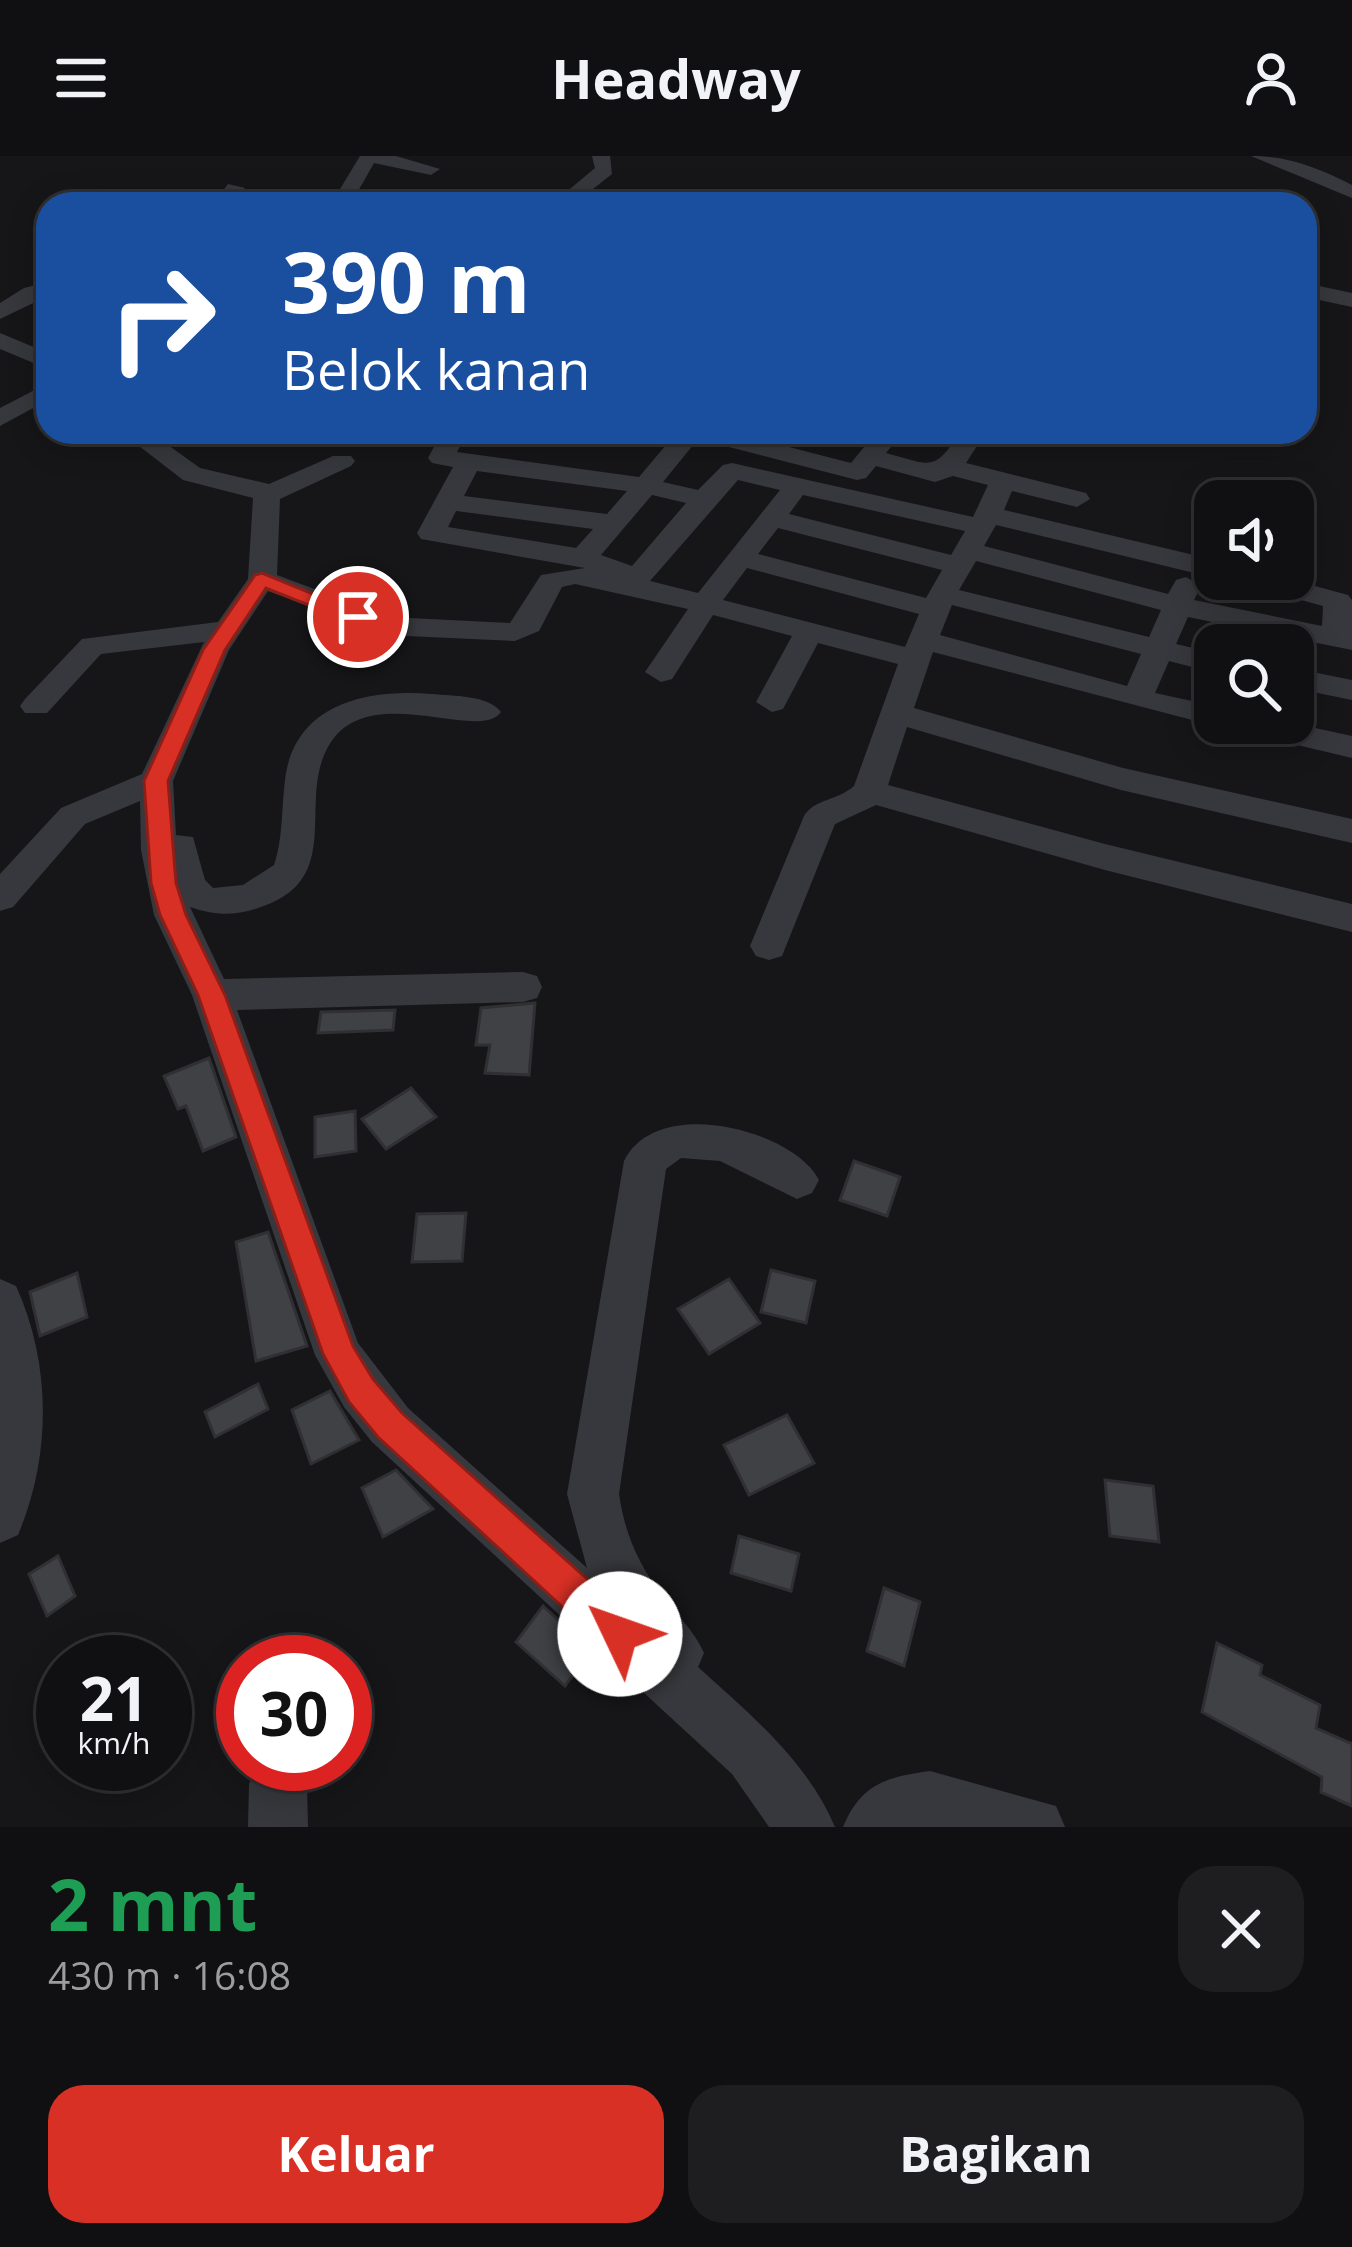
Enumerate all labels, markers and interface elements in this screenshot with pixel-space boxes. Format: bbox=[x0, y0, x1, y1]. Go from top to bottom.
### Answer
text: Headway bbox=[551, 41, 801, 115]
icon: menu bbox=[48, 45, 114, 111]
icon: person bbox=[1238, 45, 1304, 111]
text: 390 m bbox=[282, 223, 530, 338]
icon: right bbox=[84, 240, 240, 396]
text: Belok kanan bbox=[282, 332, 590, 406]
map controls bbox=[1194, 480, 1314, 744]
button: sound bbox=[1194, 480, 1314, 600]
pin bbox=[307, 566, 409, 668]
icon: arrive bbox=[325, 584, 391, 650]
button: search bbox=[1194, 624, 1314, 744]
position arrow bbox=[557, 1571, 683, 1697]
speed limit sign: 30 bbox=[216, 1635, 372, 1791]
text: 21 bbox=[80, 1657, 148, 1739]
text: km/h bbox=[78, 1722, 150, 1763]
text: 2 mnt bbox=[48, 1854, 257, 1952]
button: close bbox=[1178, 1866, 1304, 1992]
text: 430 m · 16:08 bbox=[48, 1948, 291, 2001]
button: Keluar bbox=[48, 2085, 664, 2223]
button: Bagikan bbox=[688, 2085, 1304, 2223]

